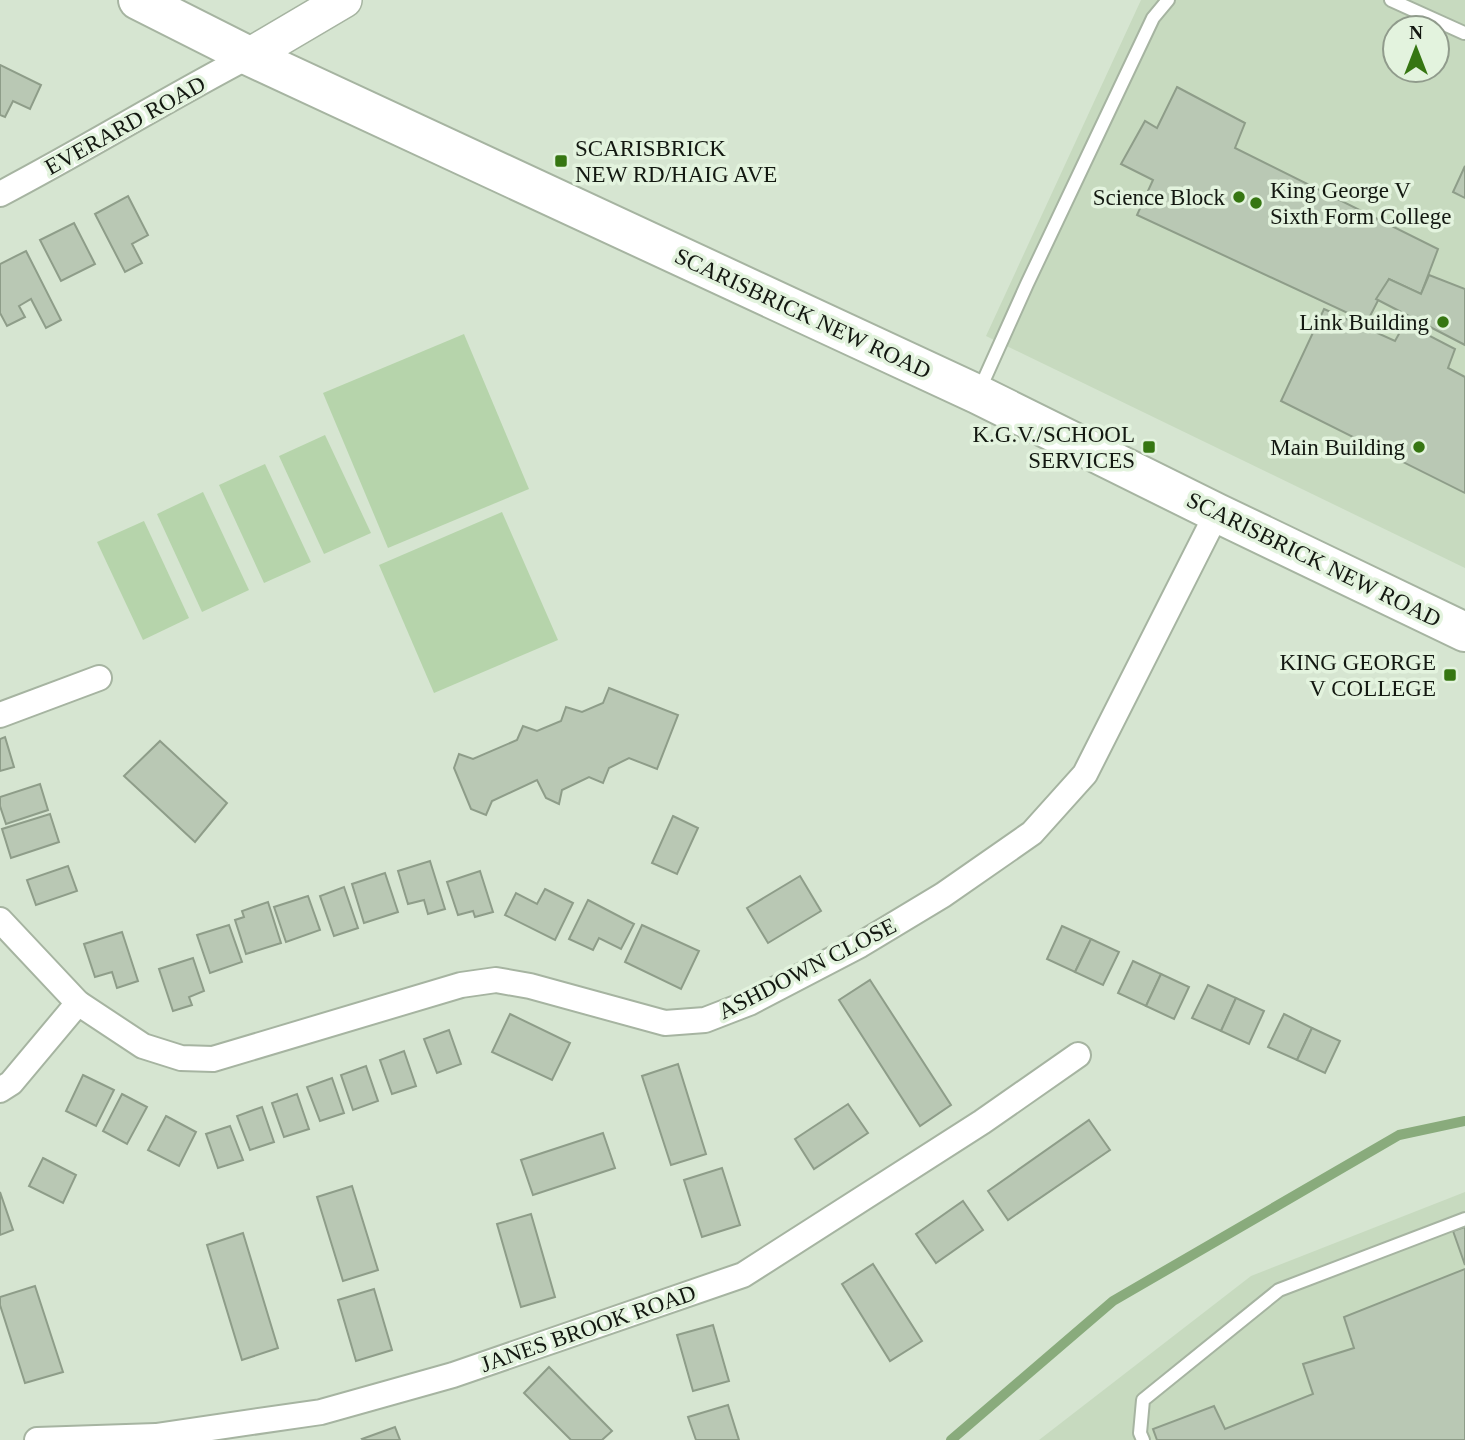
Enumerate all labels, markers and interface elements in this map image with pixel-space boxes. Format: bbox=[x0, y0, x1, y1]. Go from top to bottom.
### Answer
north arrow bbox=[1381, 14, 1451, 84]
text: N bbox=[1409, 22, 1423, 43]
street label: EVERARD ROAD bbox=[41, 71, 210, 180]
place label: SCARISBRICK NEW RD/HAIG AVE bbox=[575, 136, 777, 187]
marker: SCARISBRICK NEW RD/HAIG AVE bbox=[553, 153, 569, 169]
place label: King George V Sixth Form College bbox=[1270, 178, 1451, 229]
place label: Science Block bbox=[1093, 185, 1225, 210]
marker: Science Block bbox=[1231, 189, 1247, 205]
marker: King George V Sixth Form College bbox=[1248, 195, 1264, 211]
street label: SCARISBRICK NEW ROAD bbox=[671, 243, 935, 384]
place label: Link Building bbox=[1299, 310, 1429, 335]
marker: Link Building bbox=[1435, 314, 1451, 330]
place label: K.G.V./SCHOOL SERVICES bbox=[972, 422, 1135, 473]
place label: Main Building bbox=[1270, 435, 1405, 460]
marker: K.G.V./SCHOOL SERVICES bbox=[1141, 439, 1157, 455]
marker: Main Building bbox=[1411, 439, 1427, 455]
street label: SCARISBRICK NEW ROAD bbox=[1183, 487, 1445, 632]
place label: KING GEORGE V COLLEGE bbox=[1279, 650, 1436, 701]
marker: KING GEORGE V COLLEGE bbox=[1442, 667, 1458, 683]
street label: ASHDOWN CLOSE bbox=[714, 913, 900, 1024]
street label: JANES BROOK ROAD bbox=[477, 1280, 699, 1377]

